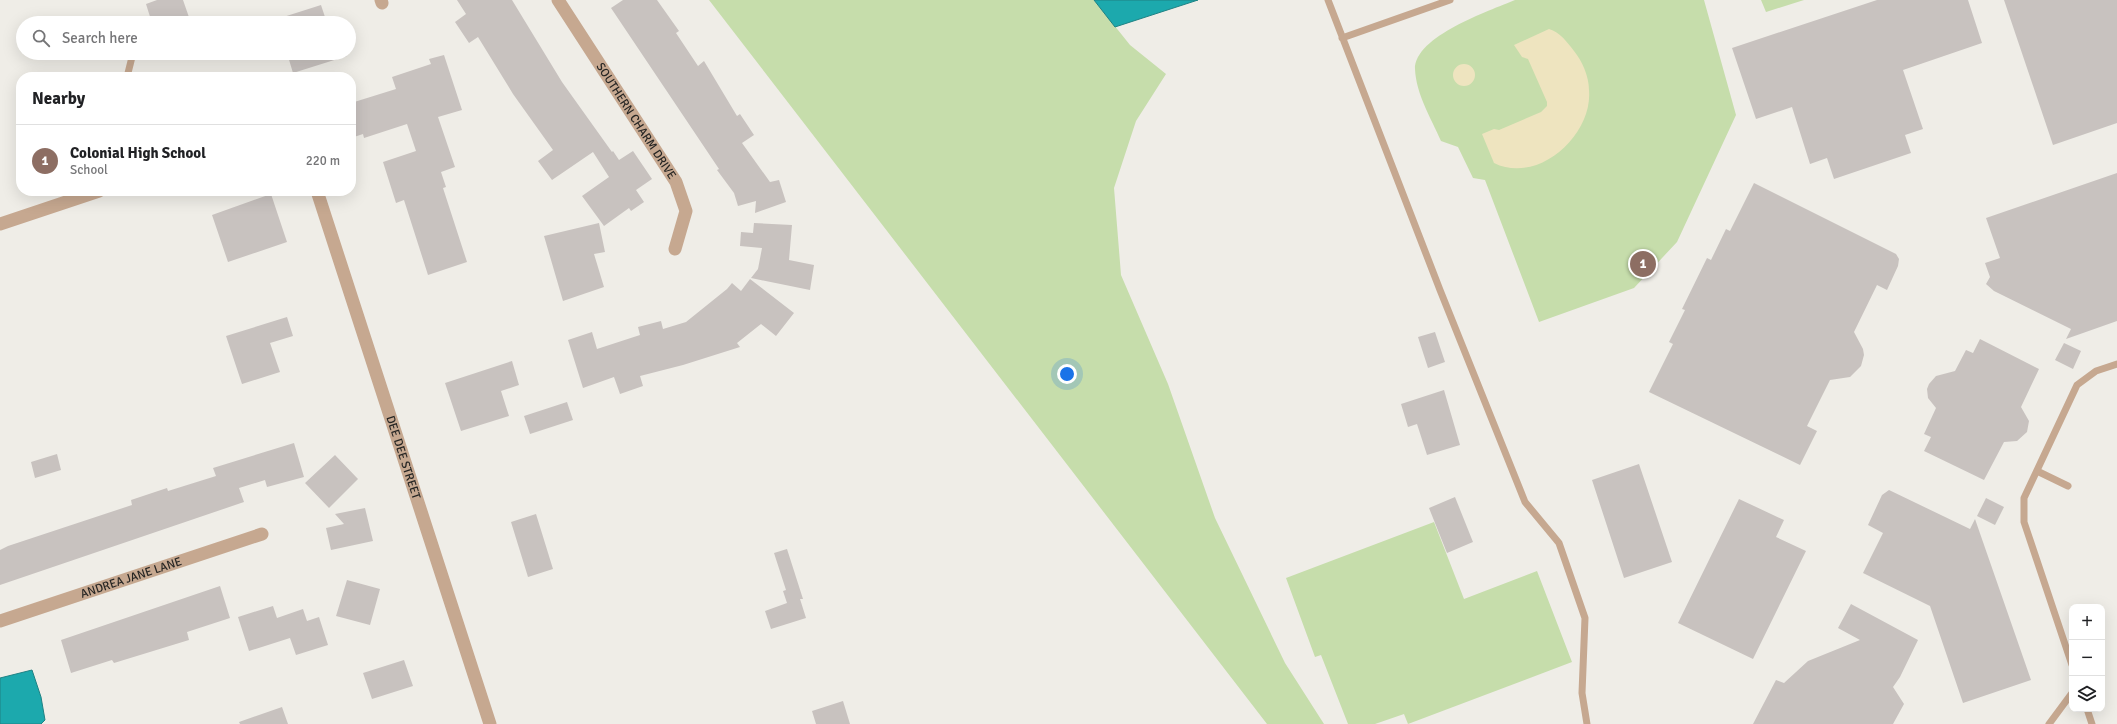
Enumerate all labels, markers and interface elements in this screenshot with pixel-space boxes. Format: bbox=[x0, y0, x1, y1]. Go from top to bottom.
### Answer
search box bbox=[16, 16, 356, 60]
icon: search bbox=[30, 27, 52, 49]
text: Search here bbox=[62, 29, 138, 47]
street label: SOUTHERN CHARM DRIVE bbox=[593, 60, 679, 182]
text: Nearby bbox=[32, 88, 85, 109]
text: Colonial High School bbox=[70, 144, 206, 162]
text: 1 bbox=[41, 153, 49, 169]
text: 220 m bbox=[306, 153, 340, 169]
text: School bbox=[70, 162, 108, 178]
pin: 1 bbox=[1630, 249, 1656, 279]
your location bbox=[1057, 364, 1077, 384]
street label: DEE DEE STREET bbox=[382, 414, 424, 501]
street label: ANDREA JANE LANE bbox=[79, 554, 184, 602]
map controls bbox=[2069, 604, 2105, 712]
button: + bbox=[2069, 604, 2105, 640]
button: − bbox=[2069, 640, 2105, 676]
button: layers bbox=[2069, 676, 2105, 712]

